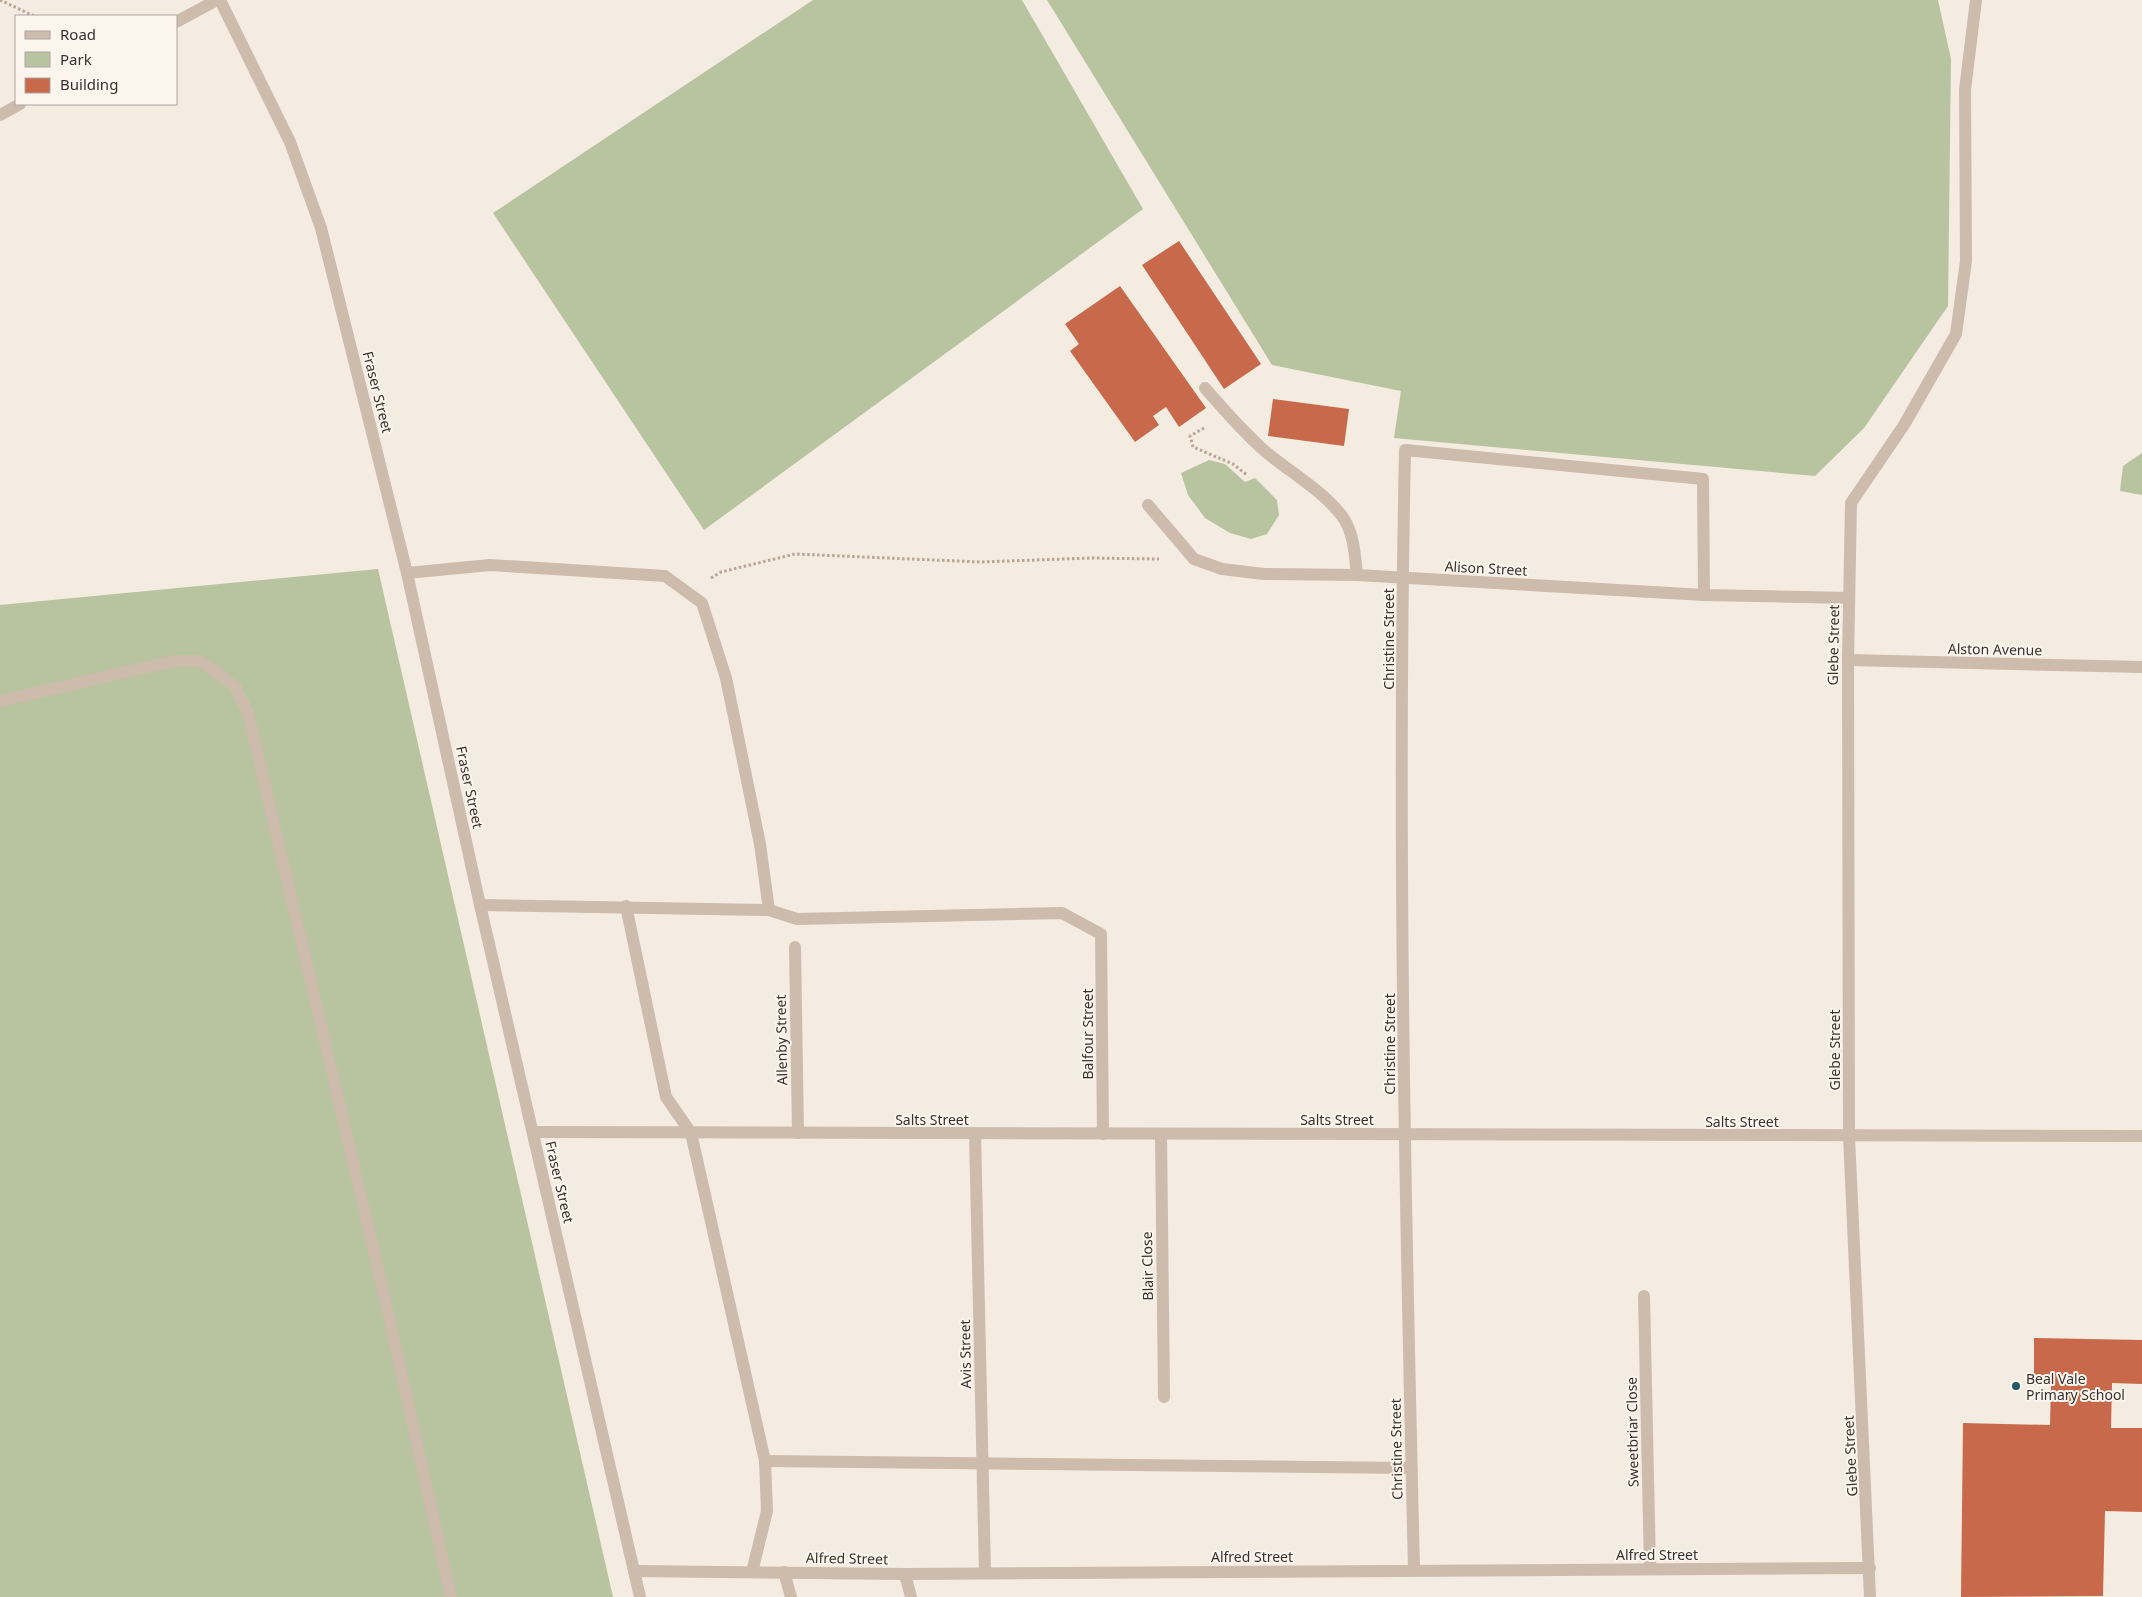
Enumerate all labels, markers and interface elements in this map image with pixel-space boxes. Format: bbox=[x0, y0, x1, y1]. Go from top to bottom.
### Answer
legend bbox=[15, 15, 178, 105]
text: Road bbox=[60, 24, 96, 44]
text: Park bbox=[60, 49, 92, 69]
text: Building bbox=[60, 74, 118, 94]
street label: Fraser Street bbox=[359, 349, 397, 435]
street label: Alison Street bbox=[1444, 556, 1528, 580]
street label: Christine Street bbox=[1379, 588, 1398, 690]
street label: Glebe Street bbox=[1823, 604, 1843, 686]
street label: Alston Avenue bbox=[1948, 639, 2042, 659]
street label: Fraser Street bbox=[452, 744, 488, 830]
street label: Balfour Street bbox=[1078, 988, 1097, 1080]
street label: Christine Street bbox=[1380, 993, 1399, 1095]
street label: Allenby Street bbox=[771, 994, 791, 1086]
street label: Glebe Street bbox=[1825, 1010, 1844, 1090]
street label: Salts Street bbox=[895, 1110, 969, 1129]
street label: Salts Street bbox=[1300, 1110, 1374, 1129]
street label: Salts Street bbox=[1705, 1112, 1779, 1131]
street label: Fraser Street bbox=[541, 1139, 579, 1225]
street label: Blair Close bbox=[1137, 1231, 1157, 1301]
street label: Avis Street bbox=[955, 1319, 975, 1389]
place label: Beal Vale Primary School bbox=[2026, 1369, 2125, 1404]
street label: Sweetbriar Close bbox=[1622, 1377, 1642, 1487]
marker: Beal Vale Primary School bbox=[2010, 1380, 2022, 1392]
street label: Christine Street bbox=[1386, 1398, 1406, 1500]
street label: Glebe Street bbox=[1838, 1415, 1862, 1497]
street label: Alfred Street bbox=[1616, 1545, 1698, 1564]
street label: Alfred Street bbox=[1211, 1547, 1293, 1566]
street label: Alfred Street bbox=[806, 1548, 888, 1568]

